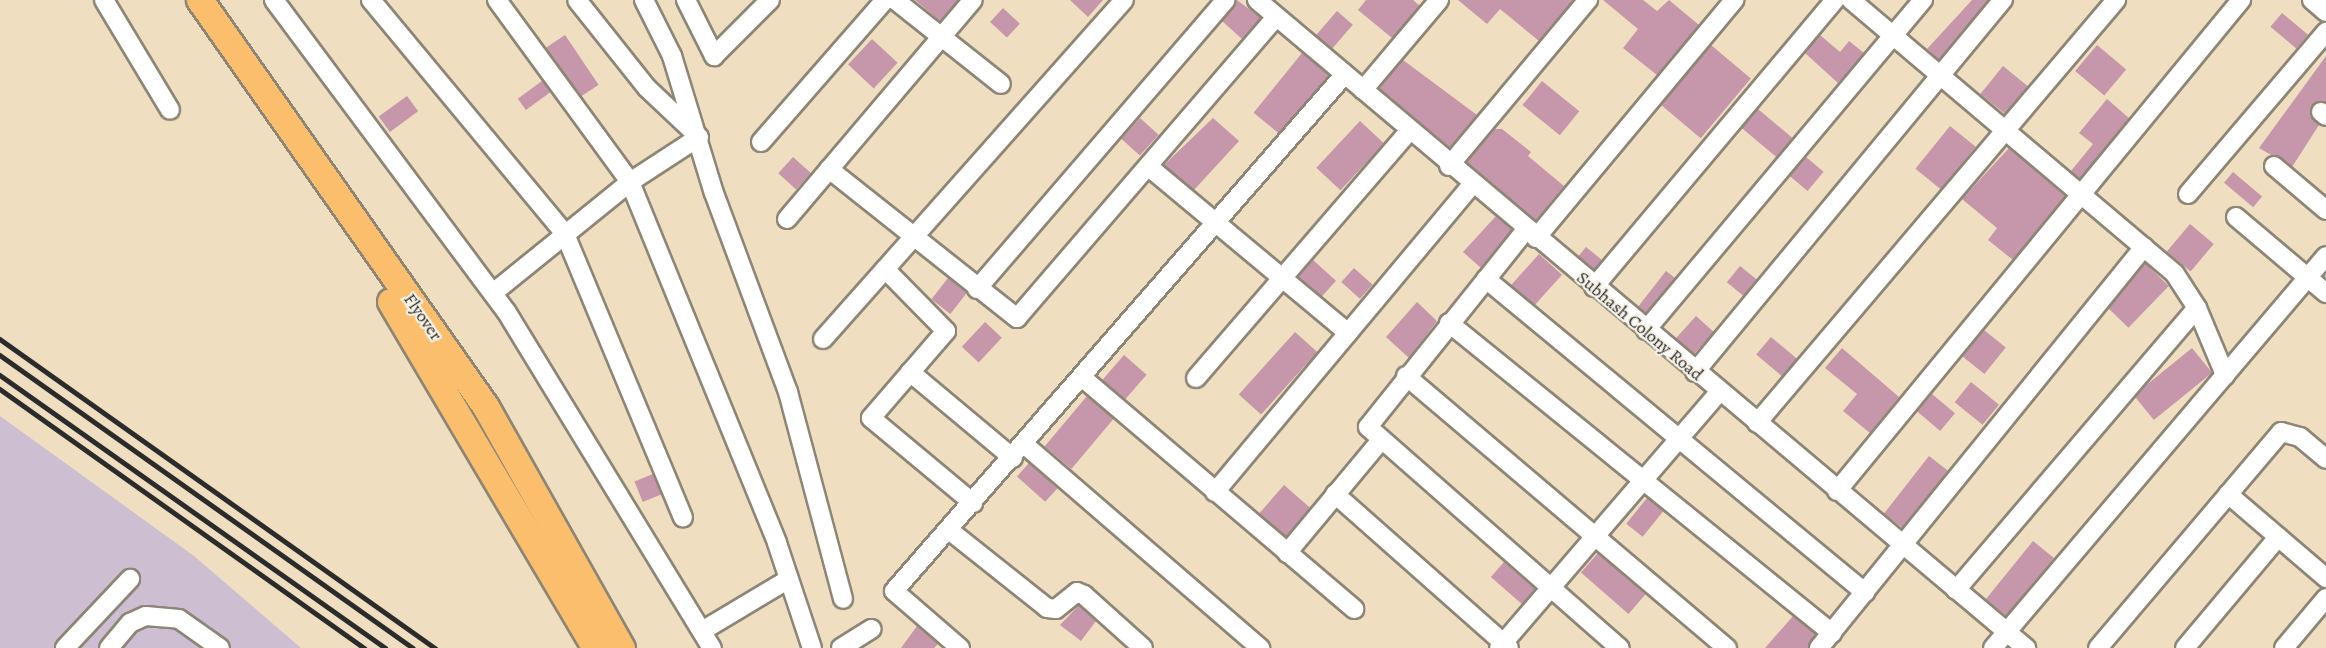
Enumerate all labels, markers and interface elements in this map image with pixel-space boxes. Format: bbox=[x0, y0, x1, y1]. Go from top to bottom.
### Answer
street label: Subhash Colony Road bbox=[1572, 267, 1708, 385]
street label: Flyover bbox=[399, 289, 447, 345]

